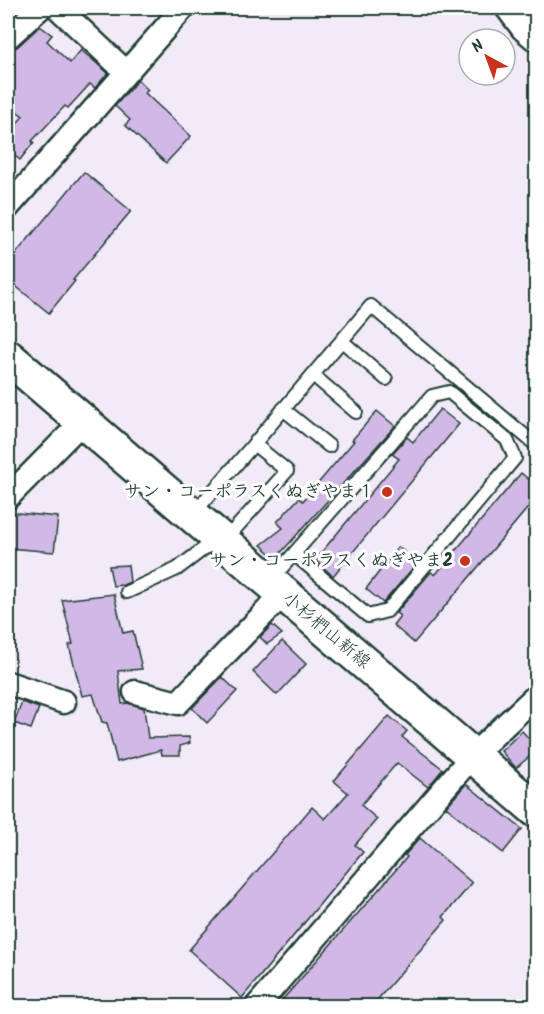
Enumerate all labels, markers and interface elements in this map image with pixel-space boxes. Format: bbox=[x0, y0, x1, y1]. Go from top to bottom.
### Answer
north arrow bbox=[457, 27, 517, 87]
text: N bbox=[466, 34, 490, 60]
place label: サン・コーポラスくぬぎやま１ bbox=[124, 478, 375, 507]
marker: サン・コーポラスくぬぎやま１ bbox=[380, 485, 394, 499]
place label: サン・コーポラスくぬぎやま2 bbox=[210, 547, 453, 576]
marker: サン・コーポラスくぬぎやま2 bbox=[458, 554, 472, 568]
street label: 小杉椚山新線 bbox=[275, 585, 377, 677]

